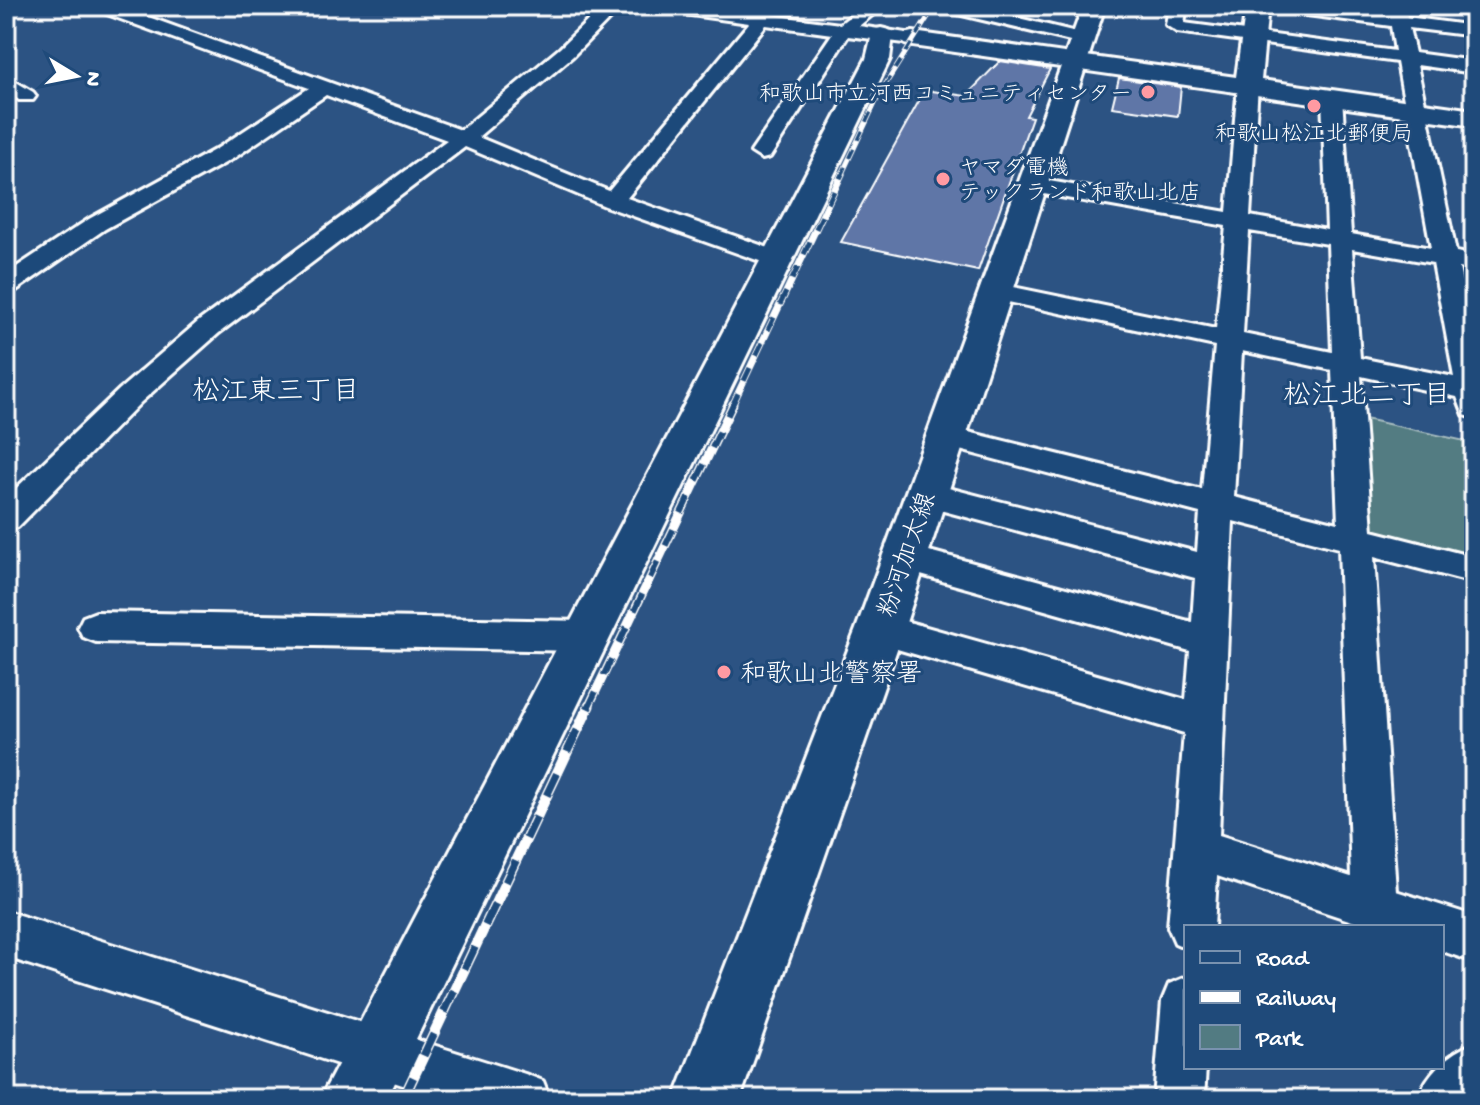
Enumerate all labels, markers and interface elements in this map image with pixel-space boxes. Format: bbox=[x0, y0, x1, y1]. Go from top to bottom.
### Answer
north arrow bbox=[36, 36, 116, 116]
text: N bbox=[78, 69, 106, 88]
place label: 和歌山市立河西コミュニティセンター bbox=[759, 82, 1132, 109]
marker: 和歌山市立河西コミュニティセンター bbox=[1139, 83, 1157, 101]
marker: 和歌山松江北郵便局 bbox=[1305, 97, 1323, 115]
place label: 和歌山松江北郵便局 bbox=[1215, 122, 1413, 149]
place label: ヤマダ電機 テックランド和歌山北店 bbox=[959, 156, 1201, 208]
marker: ヤマダ電機 テックランド和歌山北店 bbox=[934, 170, 952, 188]
district label: 松江東三丁目 bbox=[192, 376, 360, 410]
district label: 松江北二丁目 bbox=[1283, 380, 1451, 414]
street label: 粉河加太線 bbox=[872, 489, 945, 622]
place label: 和歌山北警察署 bbox=[740, 659, 922, 692]
marker: 和歌山北警察署 bbox=[715, 663, 733, 681]
legend bbox=[1184, 925, 1444, 1069]
text: Road bbox=[1256, 946, 1310, 975]
text: Railway bbox=[1256, 986, 1336, 1015]
text: Park bbox=[1255, 1026, 1304, 1055]

